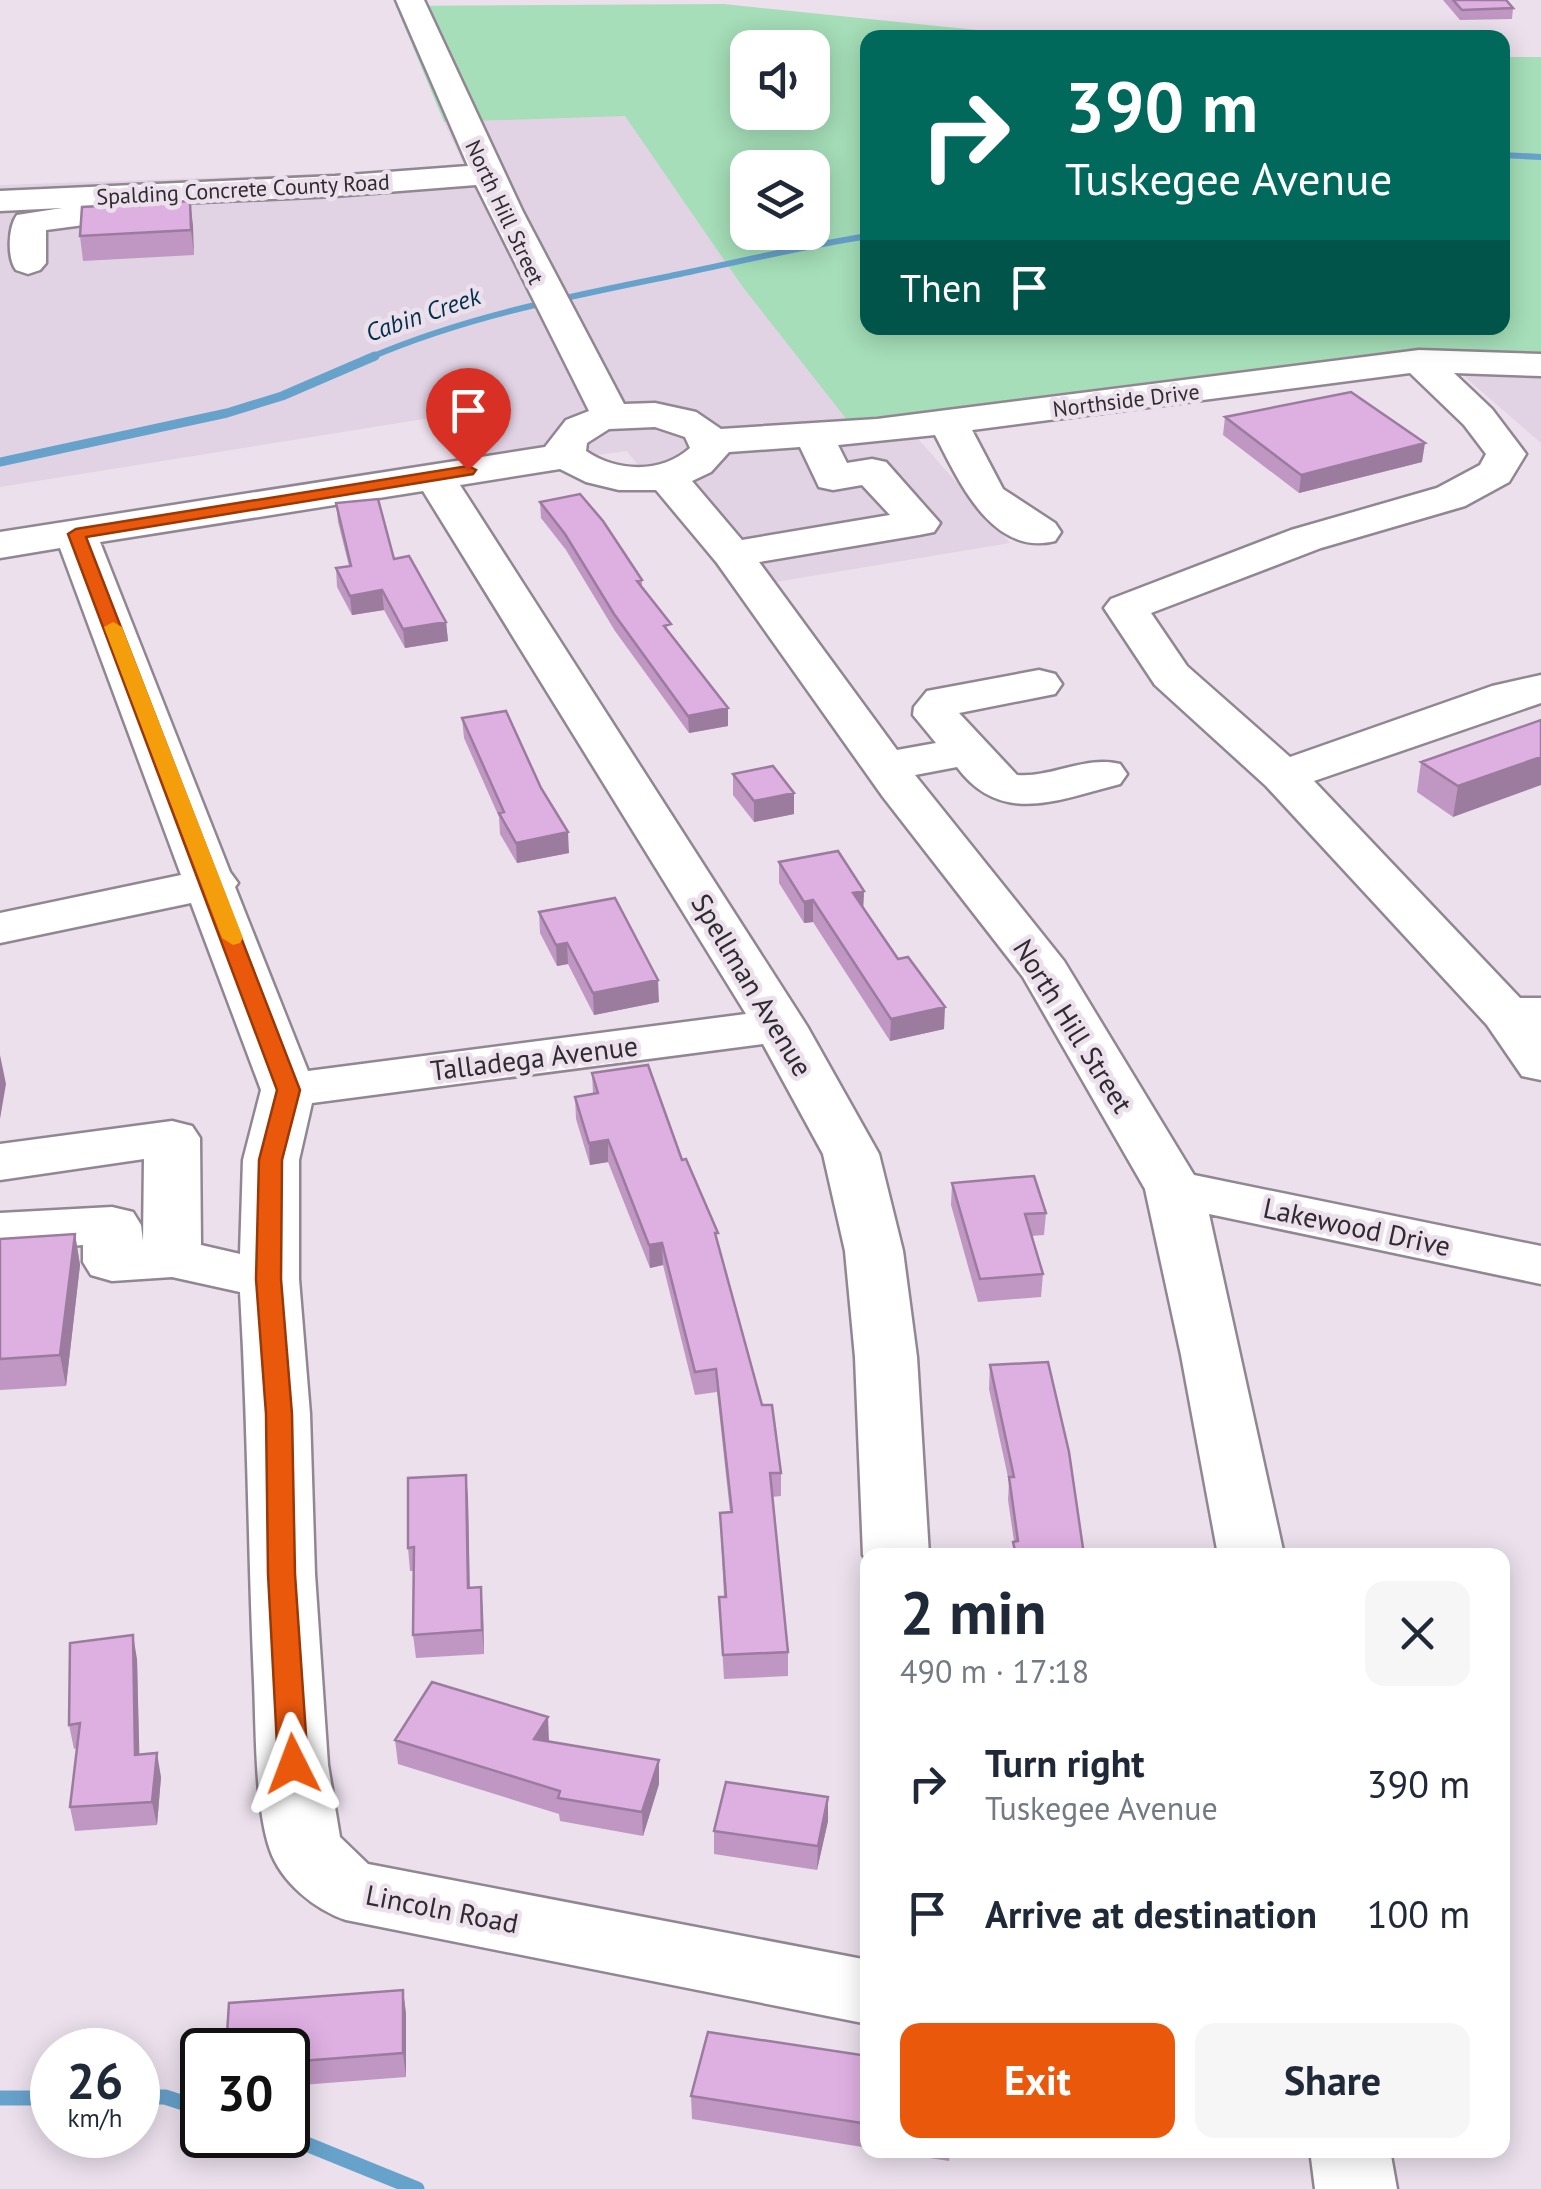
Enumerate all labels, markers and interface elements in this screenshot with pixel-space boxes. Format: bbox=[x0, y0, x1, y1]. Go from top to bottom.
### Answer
map controls bbox=[730, 30, 830, 250]
button: sound bbox=[730, 30, 830, 130]
text: 390 m bbox=[1065, 61, 1258, 151]
icon: right bbox=[900, 70, 1030, 200]
street label: North Hill Street bbox=[459, 136, 551, 289]
text: Tuskegee Avenue bbox=[1065, 149, 1392, 207]
button: layers bbox=[730, 150, 830, 250]
street label: Spalding Concrete County Road bbox=[96, 167, 390, 211]
icon: arrive bbox=[1002, 260, 1057, 315]
text: Then bbox=[900, 263, 982, 312]
water label: Cabin Creek bbox=[361, 279, 486, 349]
pin bbox=[426, 368, 511, 471]
street label: Northside Drive bbox=[1051, 377, 1201, 423]
icon: arrive bbox=[441, 383, 496, 438]
street label: Spellman Avenue bbox=[683, 887, 821, 1083]
street label: North Hill Street bbox=[1005, 932, 1142, 1120]
street label: Talladega Avenue bbox=[428, 1026, 640, 1089]
street label: Lakewood Drive bbox=[1260, 1189, 1454, 1264]
text: 2 min bbox=[900, 1573, 1046, 1651]
button: close bbox=[1365, 1581, 1470, 1686]
text: 490 m · 17:18 bbox=[900, 1650, 1089, 1692]
position arrow bbox=[241, 1712, 345, 1816]
text: Turn right bbox=[985, 1738, 1145, 1787]
icon: right bbox=[900, 1756, 955, 1811]
text: 390 m bbox=[1367, 1759, 1470, 1808]
text: Tuskegee Avenue bbox=[985, 1787, 1218, 1829]
street label: Lincoln Road bbox=[363, 1876, 521, 1941]
icon: arrive bbox=[900, 1886, 955, 1941]
text: Arrive at destination bbox=[985, 1889, 1317, 1938]
text: 100 m bbox=[1367, 1889, 1470, 1938]
button: Exit bbox=[900, 2023, 1175, 2138]
button: Share bbox=[1195, 2023, 1470, 2138]
speed limit sign: 30 bbox=[180, 2028, 310, 2158]
text: 26 bbox=[67, 2048, 123, 2113]
text: km/h bbox=[68, 2102, 122, 2134]

